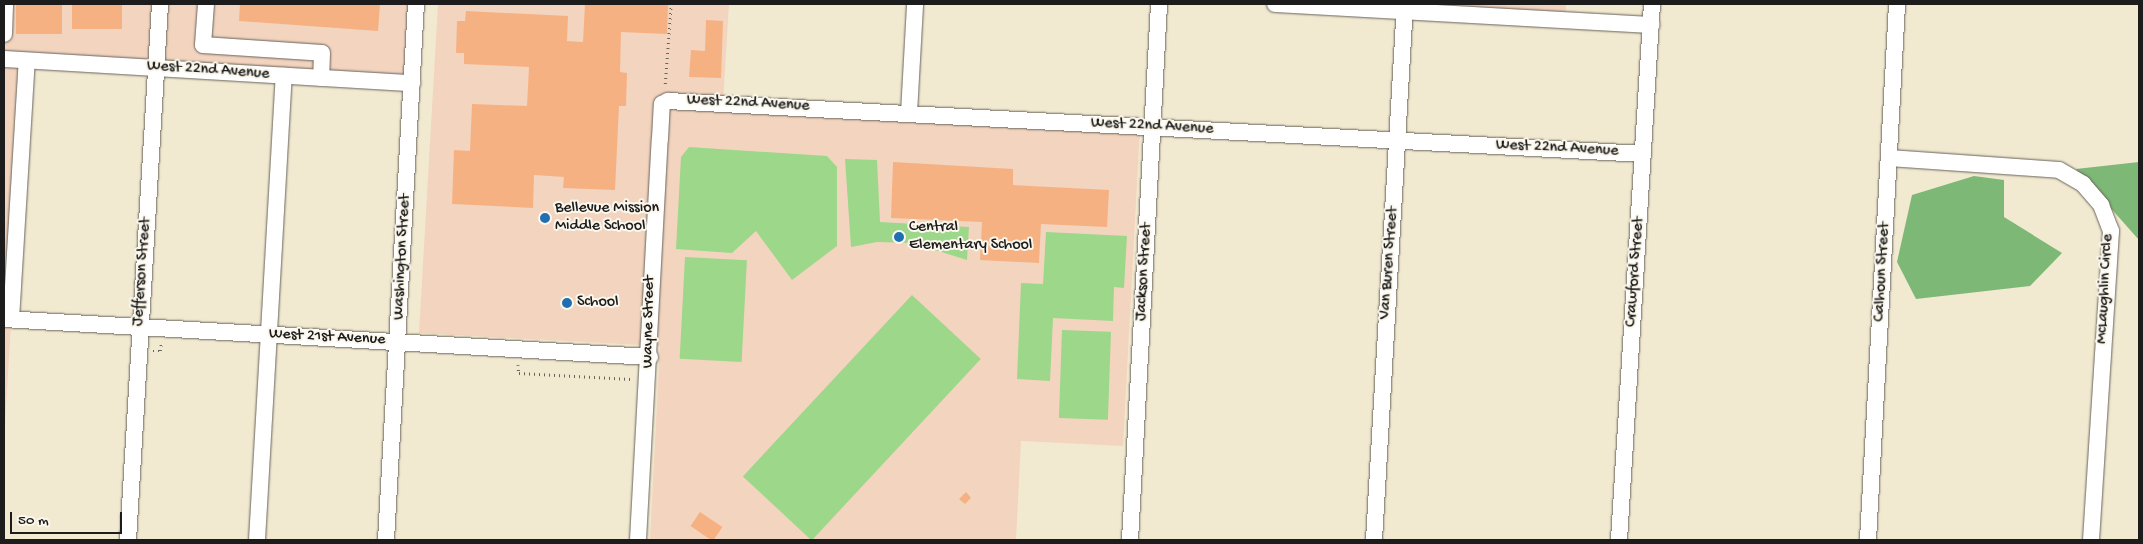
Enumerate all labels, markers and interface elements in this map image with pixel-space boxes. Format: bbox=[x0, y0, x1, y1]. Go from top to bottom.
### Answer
street label: West 22nd Avenue bbox=[146, 57, 270, 85]
street label: West 22nd Avenue bbox=[686, 91, 810, 117]
street label: West 22nd Avenue bbox=[1090, 114, 1214, 140]
street label: West 22nd Avenue bbox=[1495, 136, 1619, 162]
street label: Washington Street bbox=[390, 194, 416, 320]
place label: Bellevue Mission Middle School bbox=[555, 199, 659, 237]
street label: Van Buren Street bbox=[1376, 206, 1404, 320]
marker: Bellevue Mission Middle School bbox=[539, 212, 551, 224]
street label: Crawford Street bbox=[1623, 216, 1649, 328]
street label: Jefferson Street bbox=[130, 217, 156, 327]
place label: Central Elementary School bbox=[909, 218, 1032, 256]
street label: Jackson Street bbox=[1133, 222, 1157, 322]
street label: Calhoun Street bbox=[1871, 222, 1895, 322]
marker: Central Elementary School bbox=[893, 231, 905, 243]
street label: McLaughlin Circle bbox=[2094, 234, 2118, 344]
street label: Wayne Street bbox=[640, 276, 660, 368]
place label: School bbox=[577, 293, 619, 313]
marker: School bbox=[561, 297, 573, 309]
street label: West 21st Avenue bbox=[268, 325, 386, 351]
scale bar bbox=[12, 502, 125, 534]
text: 50 m bbox=[18, 512, 49, 530]

